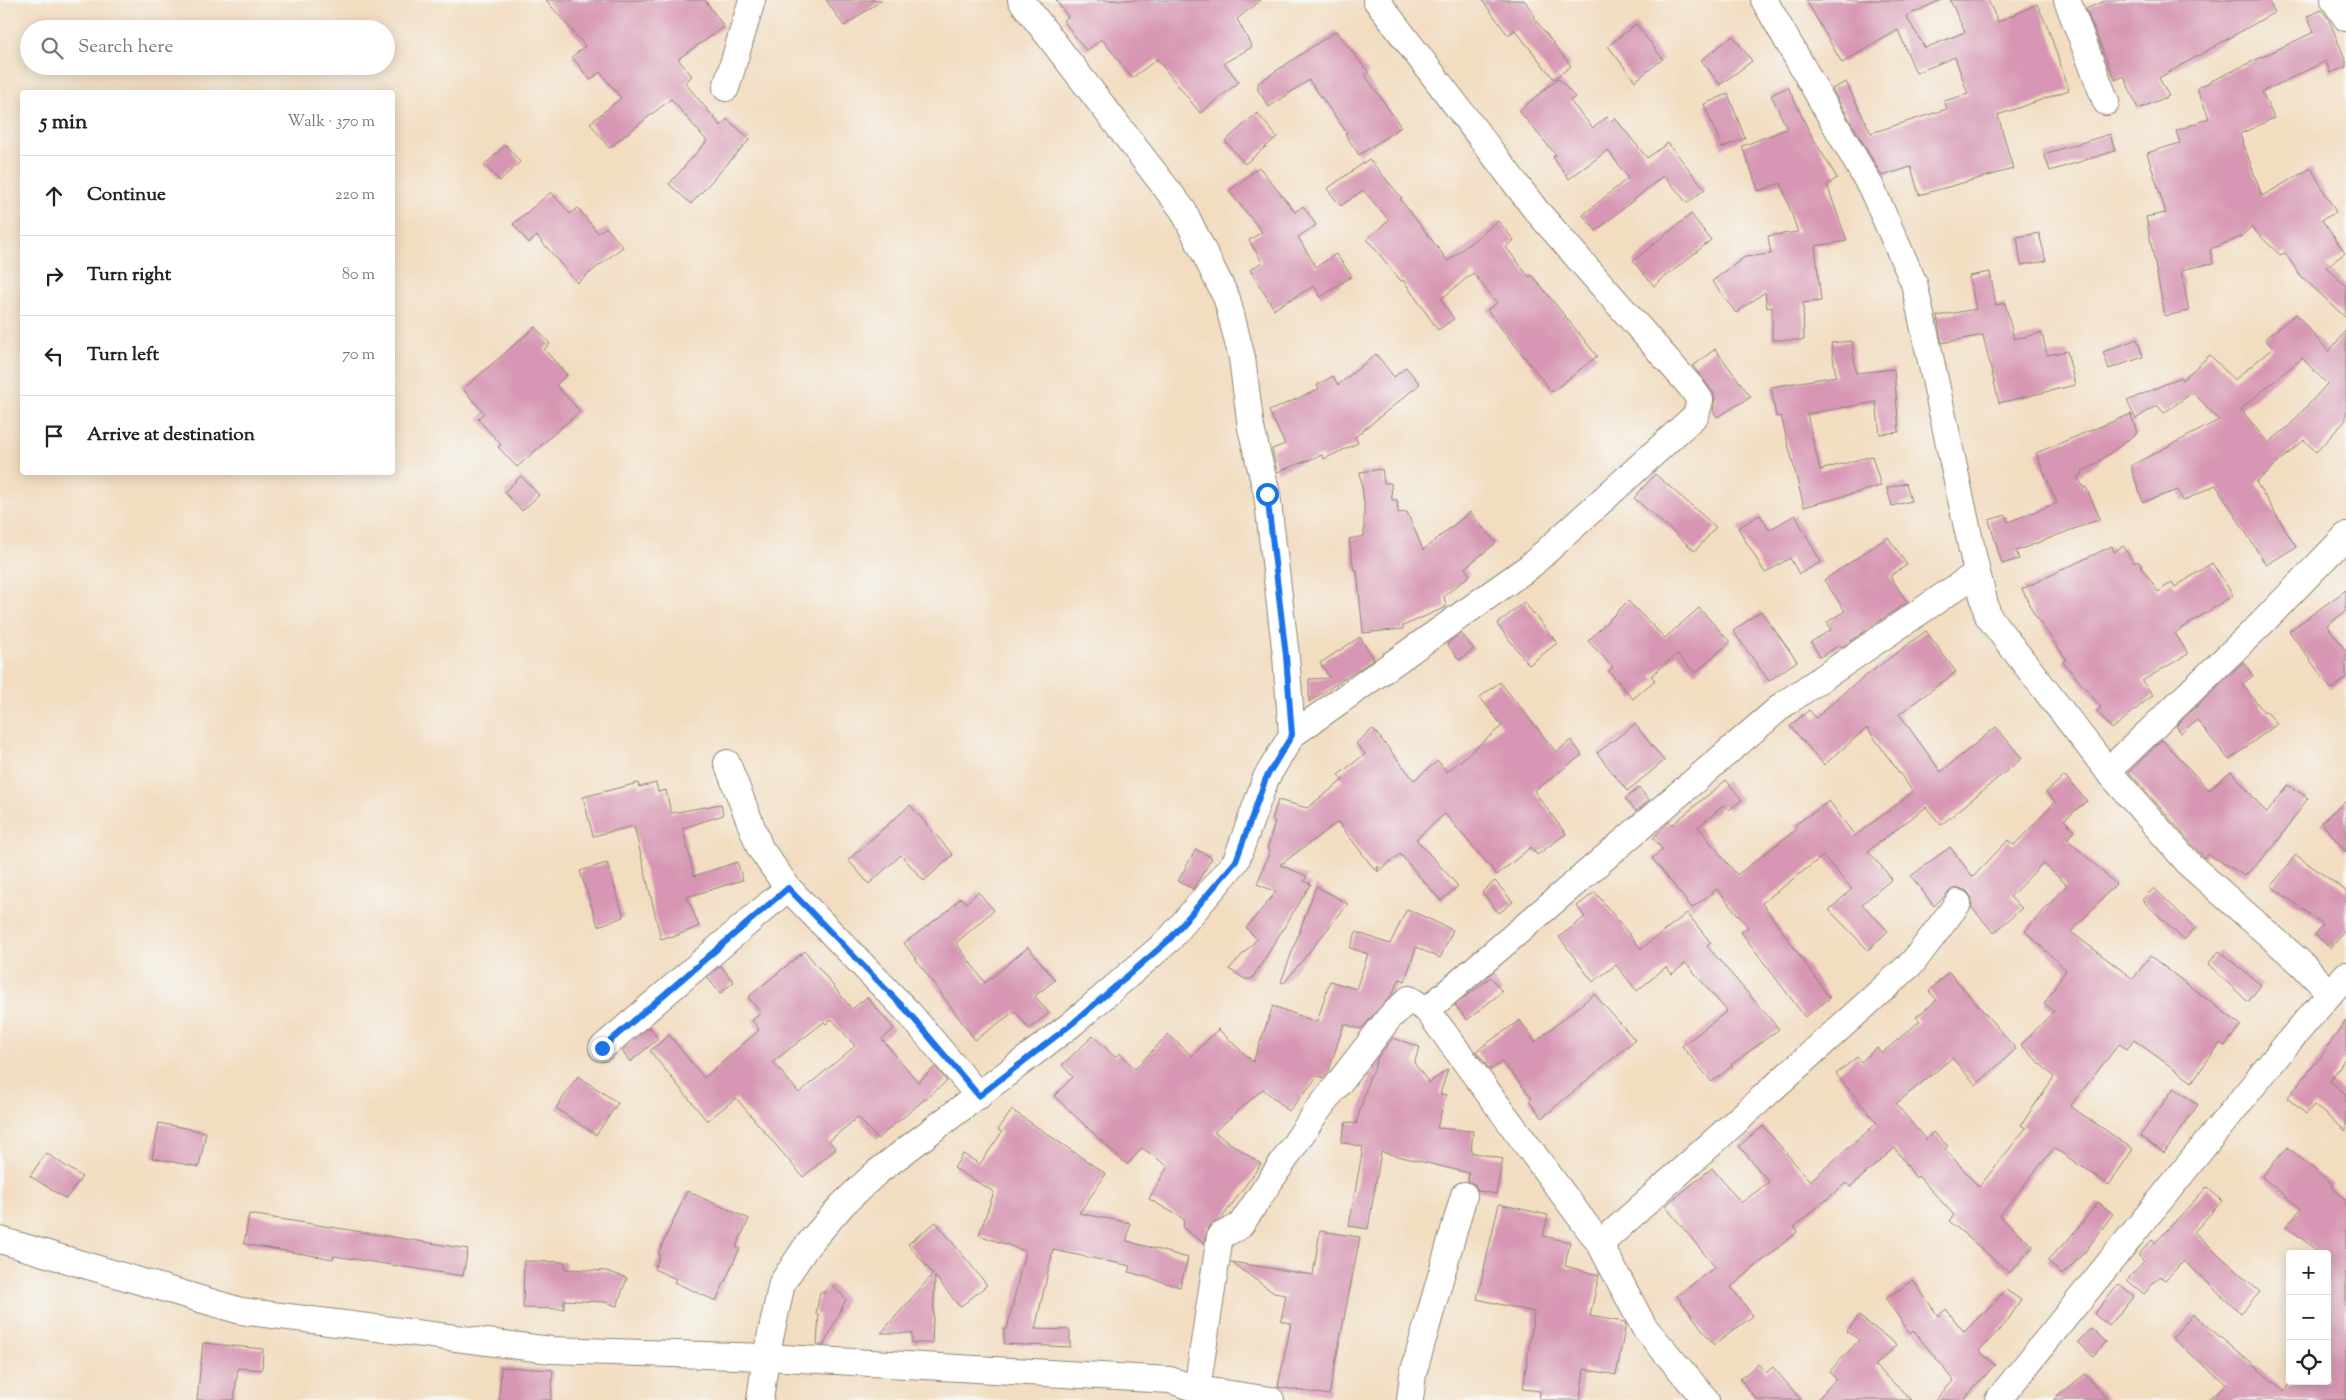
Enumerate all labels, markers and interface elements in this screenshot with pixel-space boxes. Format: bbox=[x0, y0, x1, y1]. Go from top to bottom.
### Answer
search box bbox=[20, 20, 395, 75]
icon: search bbox=[38, 34, 66, 62]
text: Search here bbox=[78, 34, 173, 61]
text: 5 min bbox=[40, 108, 87, 138]
text: Walk · 370 m bbox=[287, 111, 375, 134]
icon: ahead bbox=[40, 182, 68, 210]
text: Continue bbox=[87, 182, 166, 209]
text: 220 m bbox=[335, 184, 375, 207]
icon: right bbox=[40, 262, 68, 290]
text: Turn right bbox=[87, 262, 171, 289]
text: 80 m bbox=[342, 264, 375, 287]
icon: left bbox=[40, 342, 68, 370]
text: Turn left bbox=[87, 342, 159, 369]
text: 70 m bbox=[342, 344, 375, 367]
icon: arrive bbox=[40, 422, 68, 450]
text: Arrive at destination bbox=[87, 422, 255, 449]
route start bbox=[1256, 483, 1279, 506]
route end bbox=[591, 1037, 614, 1060]
map controls bbox=[2286, 1250, 2331, 1385]
button: + bbox=[2286, 1250, 2331, 1295]
button: − bbox=[2286, 1295, 2331, 1340]
button: locate bbox=[2286, 1340, 2331, 1385]

